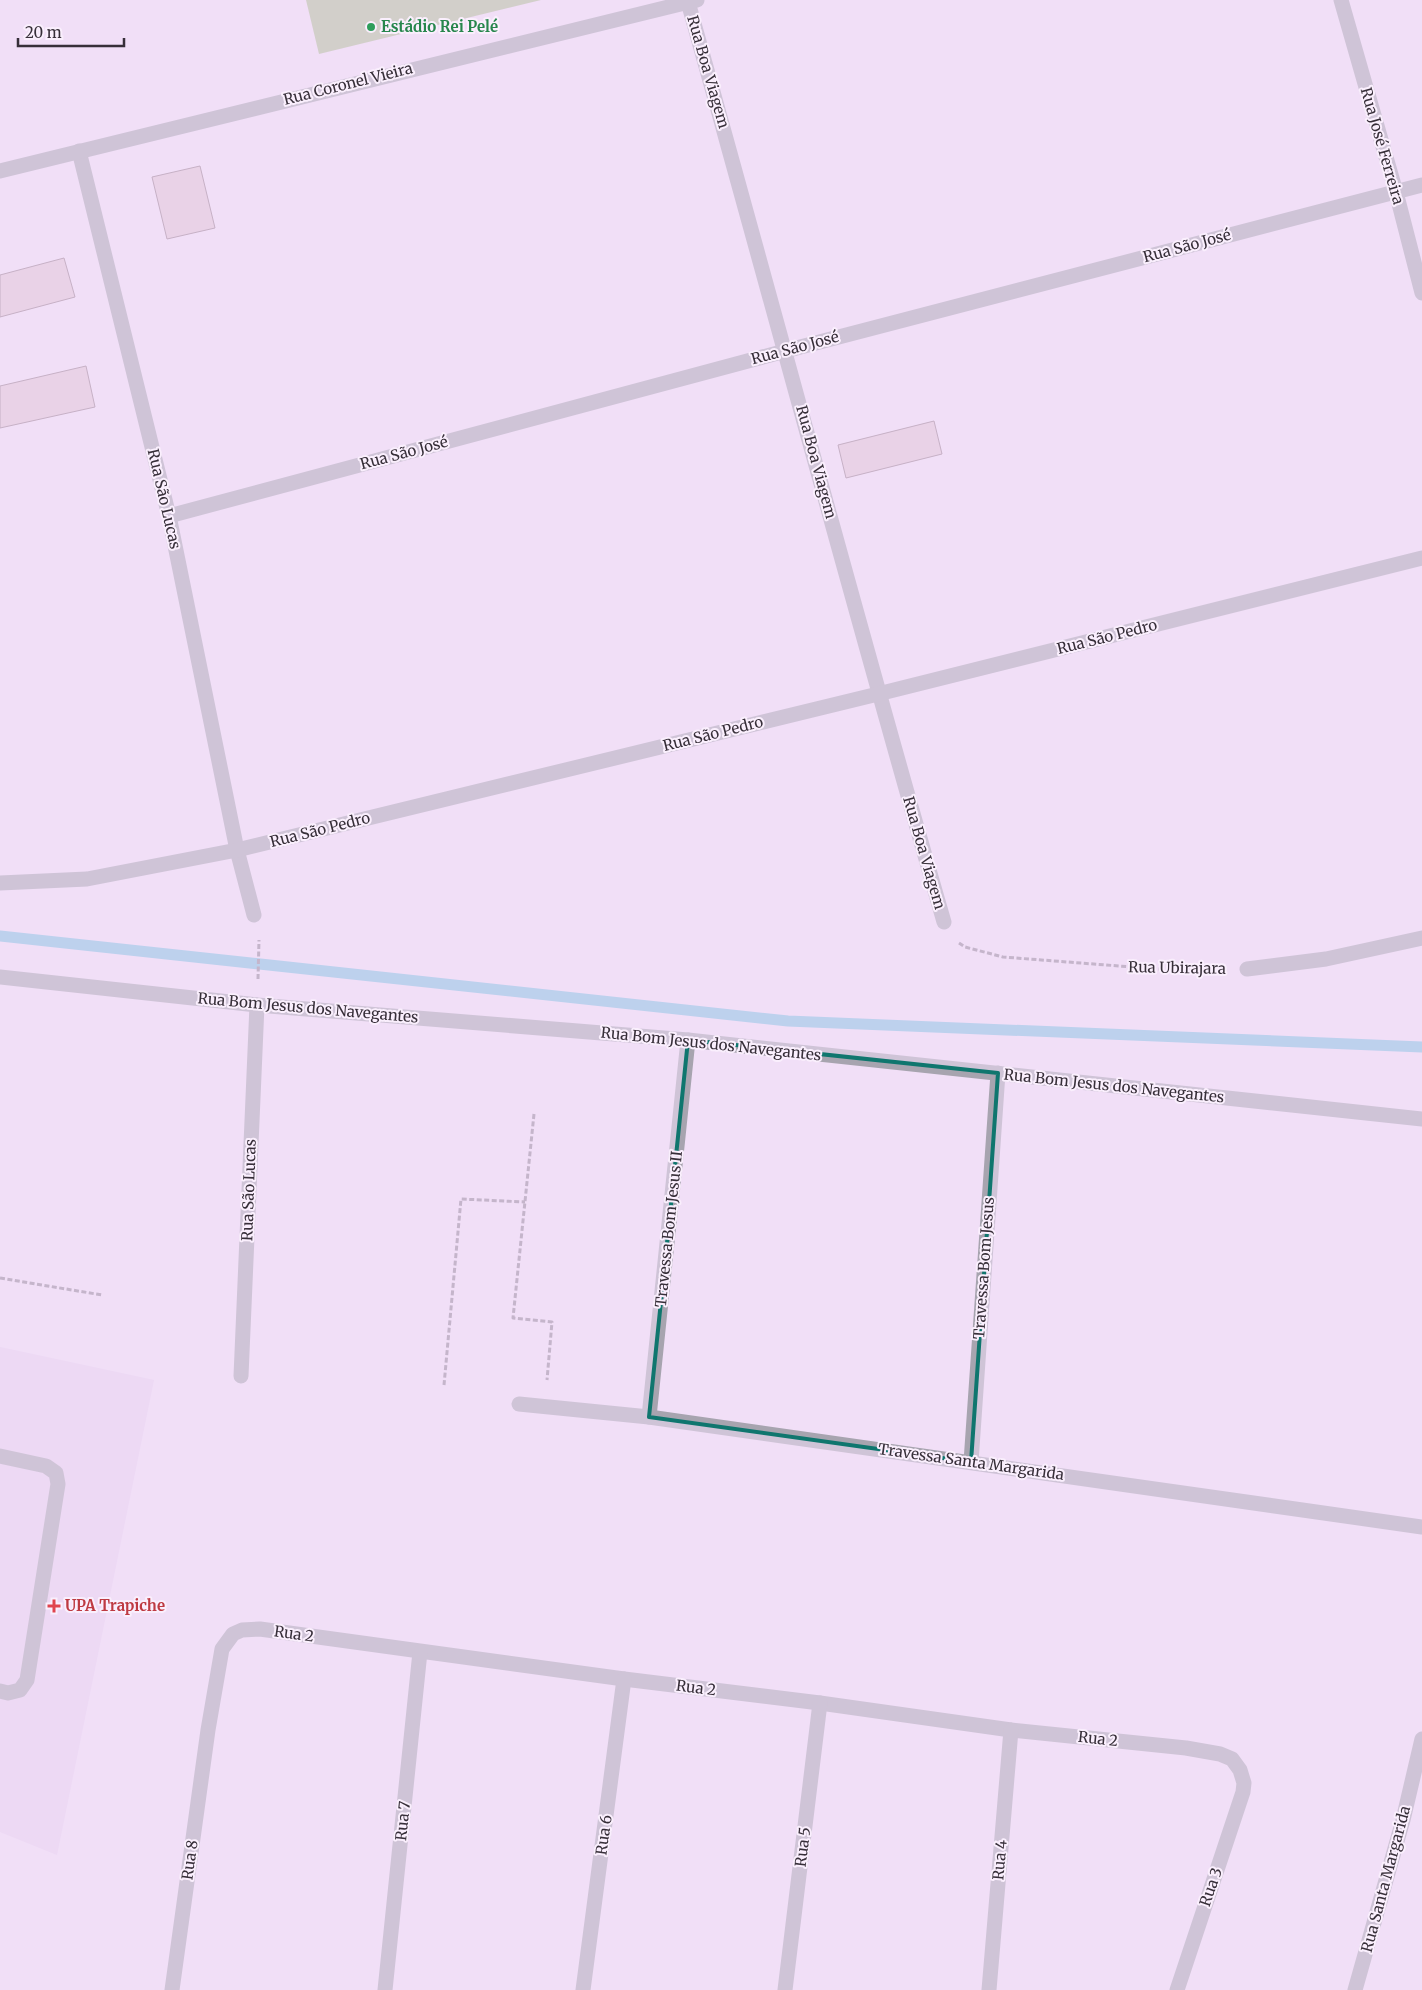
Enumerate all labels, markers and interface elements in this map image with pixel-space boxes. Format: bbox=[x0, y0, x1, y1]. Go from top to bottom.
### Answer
street label: Rua Boa Viagem bbox=[683, 13, 734, 131]
scale bar bbox=[18, 15, 124, 47]
place label: Estádio Rei Pelé bbox=[381, 17, 498, 36]
marker: Estádio Rei Pelé bbox=[365, 21, 377, 33]
text: 20 m bbox=[25, 23, 62, 42]
street label: Rua Coronel Vieira bbox=[281, 58, 414, 109]
street label: Rua José Ferreira bbox=[1357, 85, 1408, 207]
street label: Rua São José bbox=[1141, 225, 1233, 266]
street label: Rua São José bbox=[749, 327, 841, 368]
street label: Rua Boa Viagem bbox=[792, 403, 841, 521]
street label: Rua São José bbox=[358, 432, 450, 473]
street label: Rua São Lucas bbox=[144, 447, 185, 551]
street label: Rua São Pedro bbox=[1055, 615, 1159, 658]
street label: Rua São Pedro bbox=[661, 712, 765, 755]
street label: Rua Boa Viagem bbox=[899, 794, 950, 912]
street label: Rua São Pedro bbox=[268, 808, 372, 851]
street label: Rua Ubirajara bbox=[1128, 957, 1226, 978]
street label: Rua Bom Jesus dos Navegantes bbox=[197, 988, 419, 1027]
street label: Rua Bom Jesus dos Navegantes bbox=[600, 1022, 822, 1065]
street label: Rua Bom Jesus dos Navegantes bbox=[1003, 1064, 1225, 1107]
street label: Rua São Lucas bbox=[237, 1139, 260, 1241]
street label: Travessa Bom Jesus II bbox=[651, 1150, 686, 1308]
street label: Travessa Bom Jesus bbox=[969, 1196, 998, 1340]
street label: Travessa Santa Margarida bbox=[877, 1439, 1065, 1484]
place label: UPA Trapiche bbox=[65, 1596, 165, 1615]
marker: UPA Trapiche bbox=[47, 1599, 61, 1613]
street label: Rua 2 bbox=[273, 1621, 315, 1646]
street label: Rua 2 bbox=[675, 1676, 717, 1699]
street label: Rua 2 bbox=[1077, 1727, 1119, 1750]
street label: Rua 7 bbox=[391, 1800, 414, 1842]
street label: Rua Santa Margarida bbox=[1357, 1804, 1414, 1954]
street label: Rua 6 bbox=[591, 1814, 616, 1856]
street label: Rua 5 bbox=[791, 1826, 814, 1868]
street label: Rua 8 bbox=[177, 1839, 202, 1881]
street label: Rua 4 bbox=[988, 1839, 1011, 1881]
street label: Rua 3 bbox=[1195, 1865, 1226, 1909]

